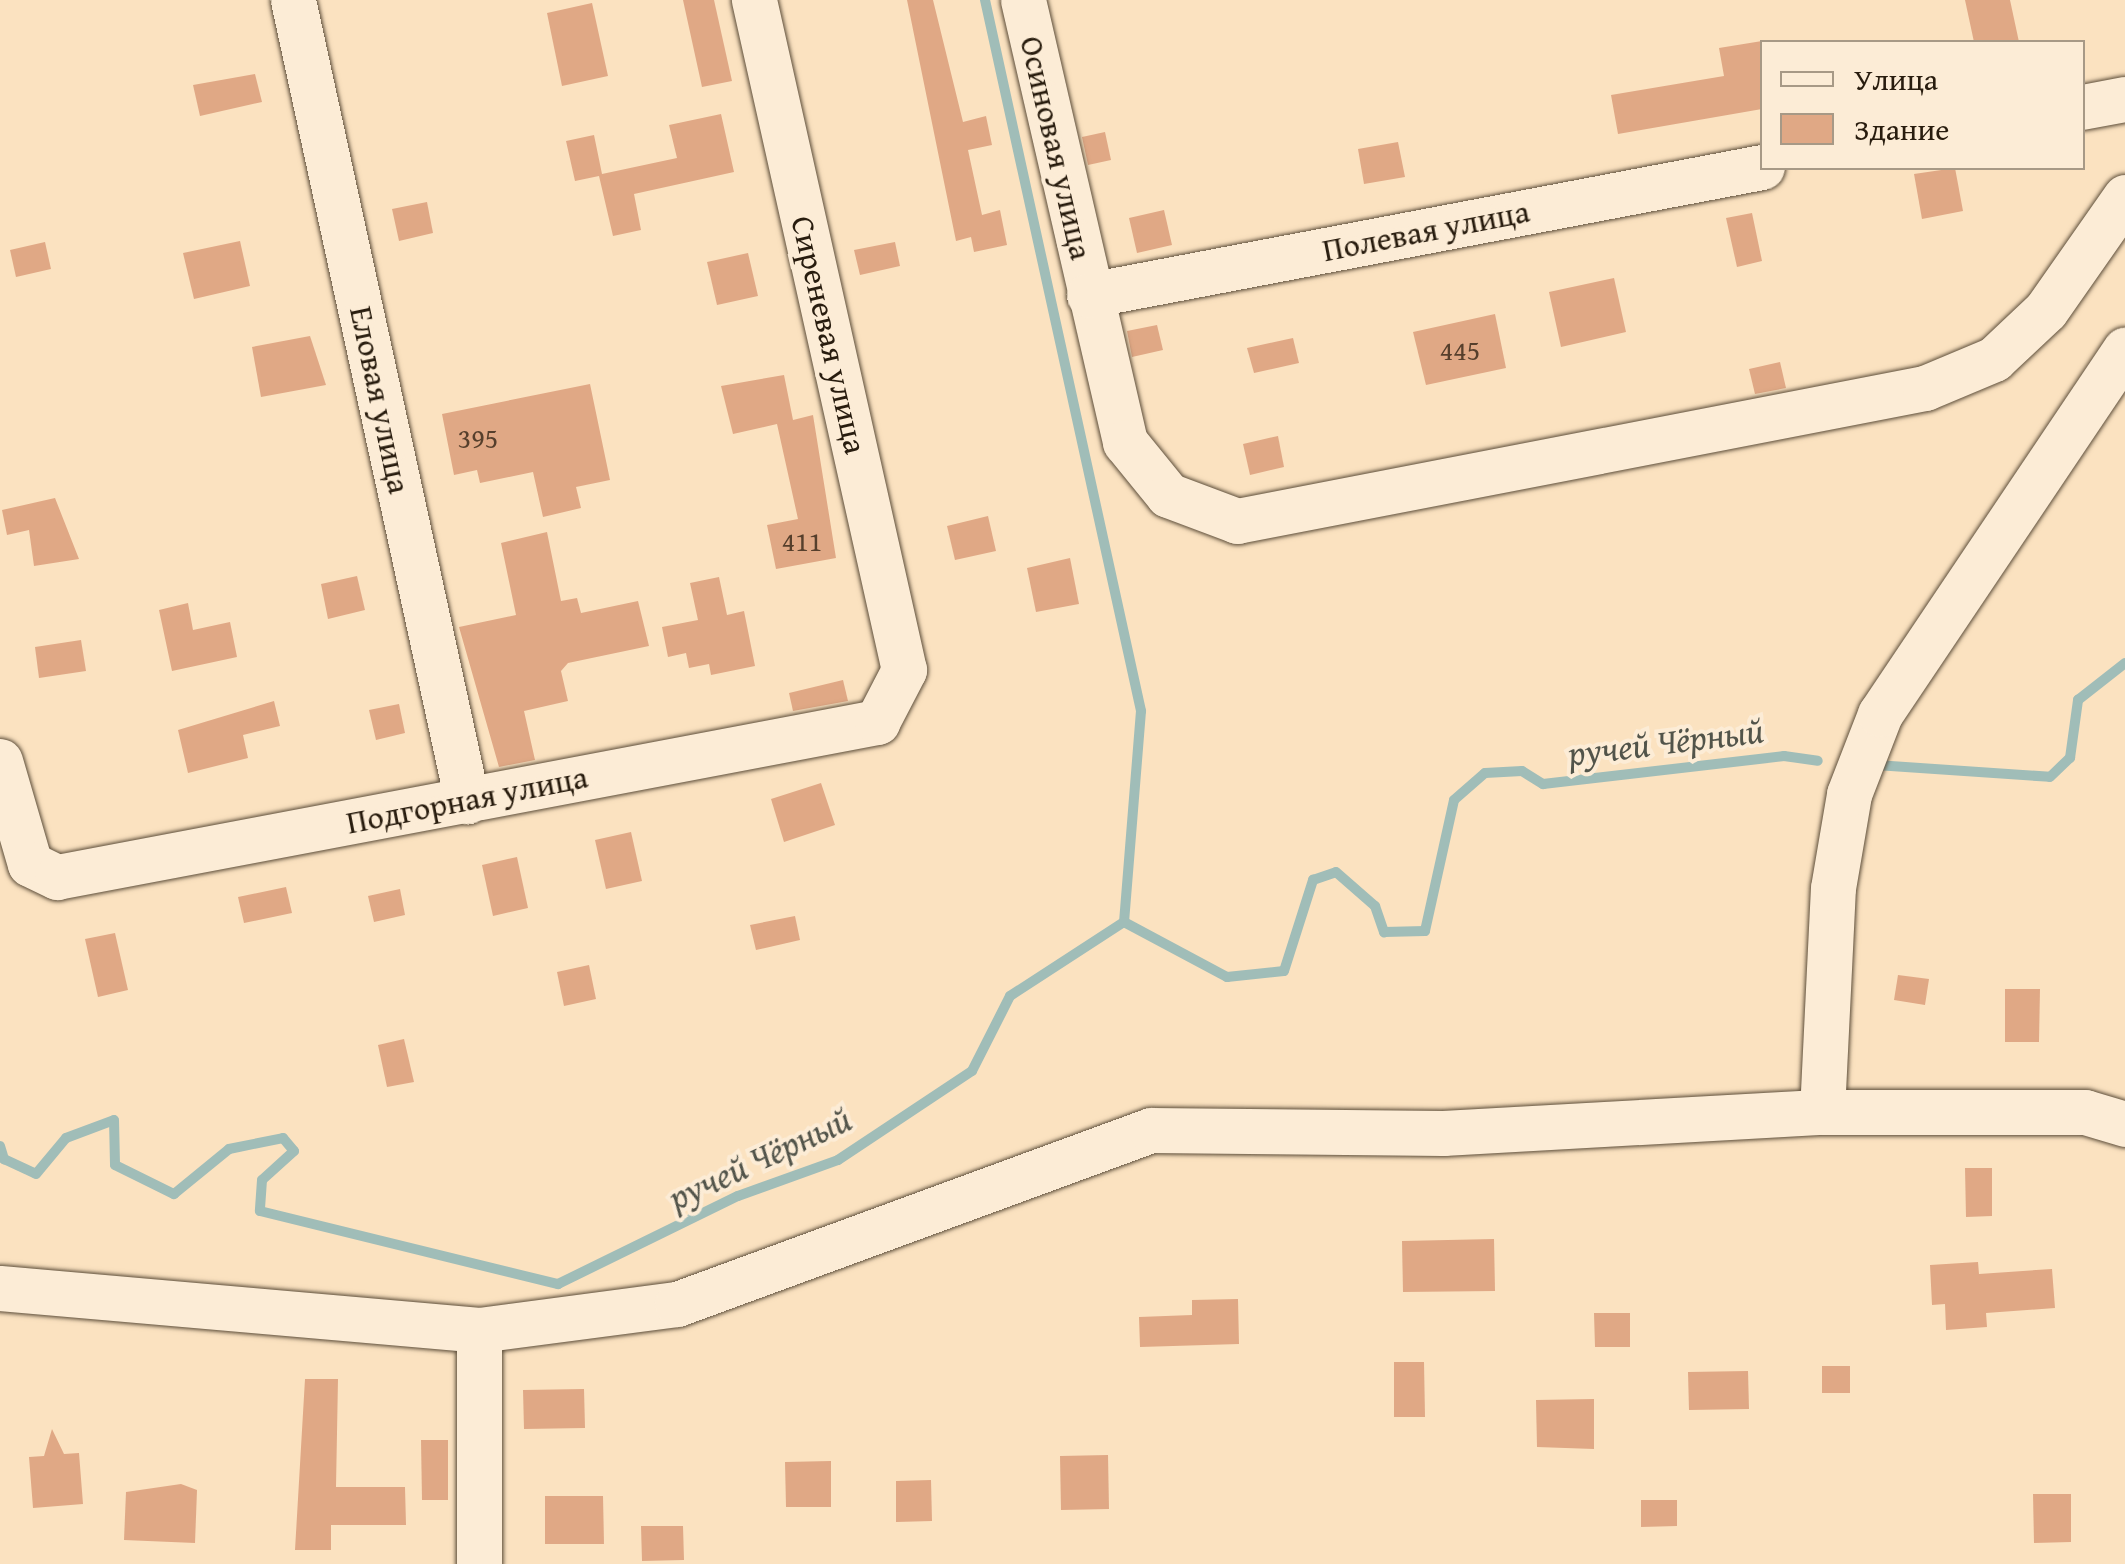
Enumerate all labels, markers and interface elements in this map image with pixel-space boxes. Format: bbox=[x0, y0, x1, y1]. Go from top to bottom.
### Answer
street label: Осиновая улица bbox=[1012, 33, 1100, 263]
legend bbox=[1760, 40, 2085, 170]
text: Улица bbox=[1854, 57, 1938, 101]
text: Здание bbox=[1854, 107, 1949, 151]
street label: Полевая улица bbox=[1319, 192, 1533, 270]
street label: Сиреневая улица bbox=[783, 212, 875, 458]
street label: Еловая улица bbox=[341, 303, 419, 497]
house number: 445 bbox=[1440, 333, 1480, 367]
house number: 395 bbox=[458, 421, 498, 455]
house number: 411 bbox=[782, 524, 822, 558]
water label: ручей Чёрный bbox=[1566, 709, 1766, 775]
street label: Подгорная улица bbox=[343, 758, 591, 842]
water label: ручей Чёрный bbox=[662, 1097, 858, 1219]

